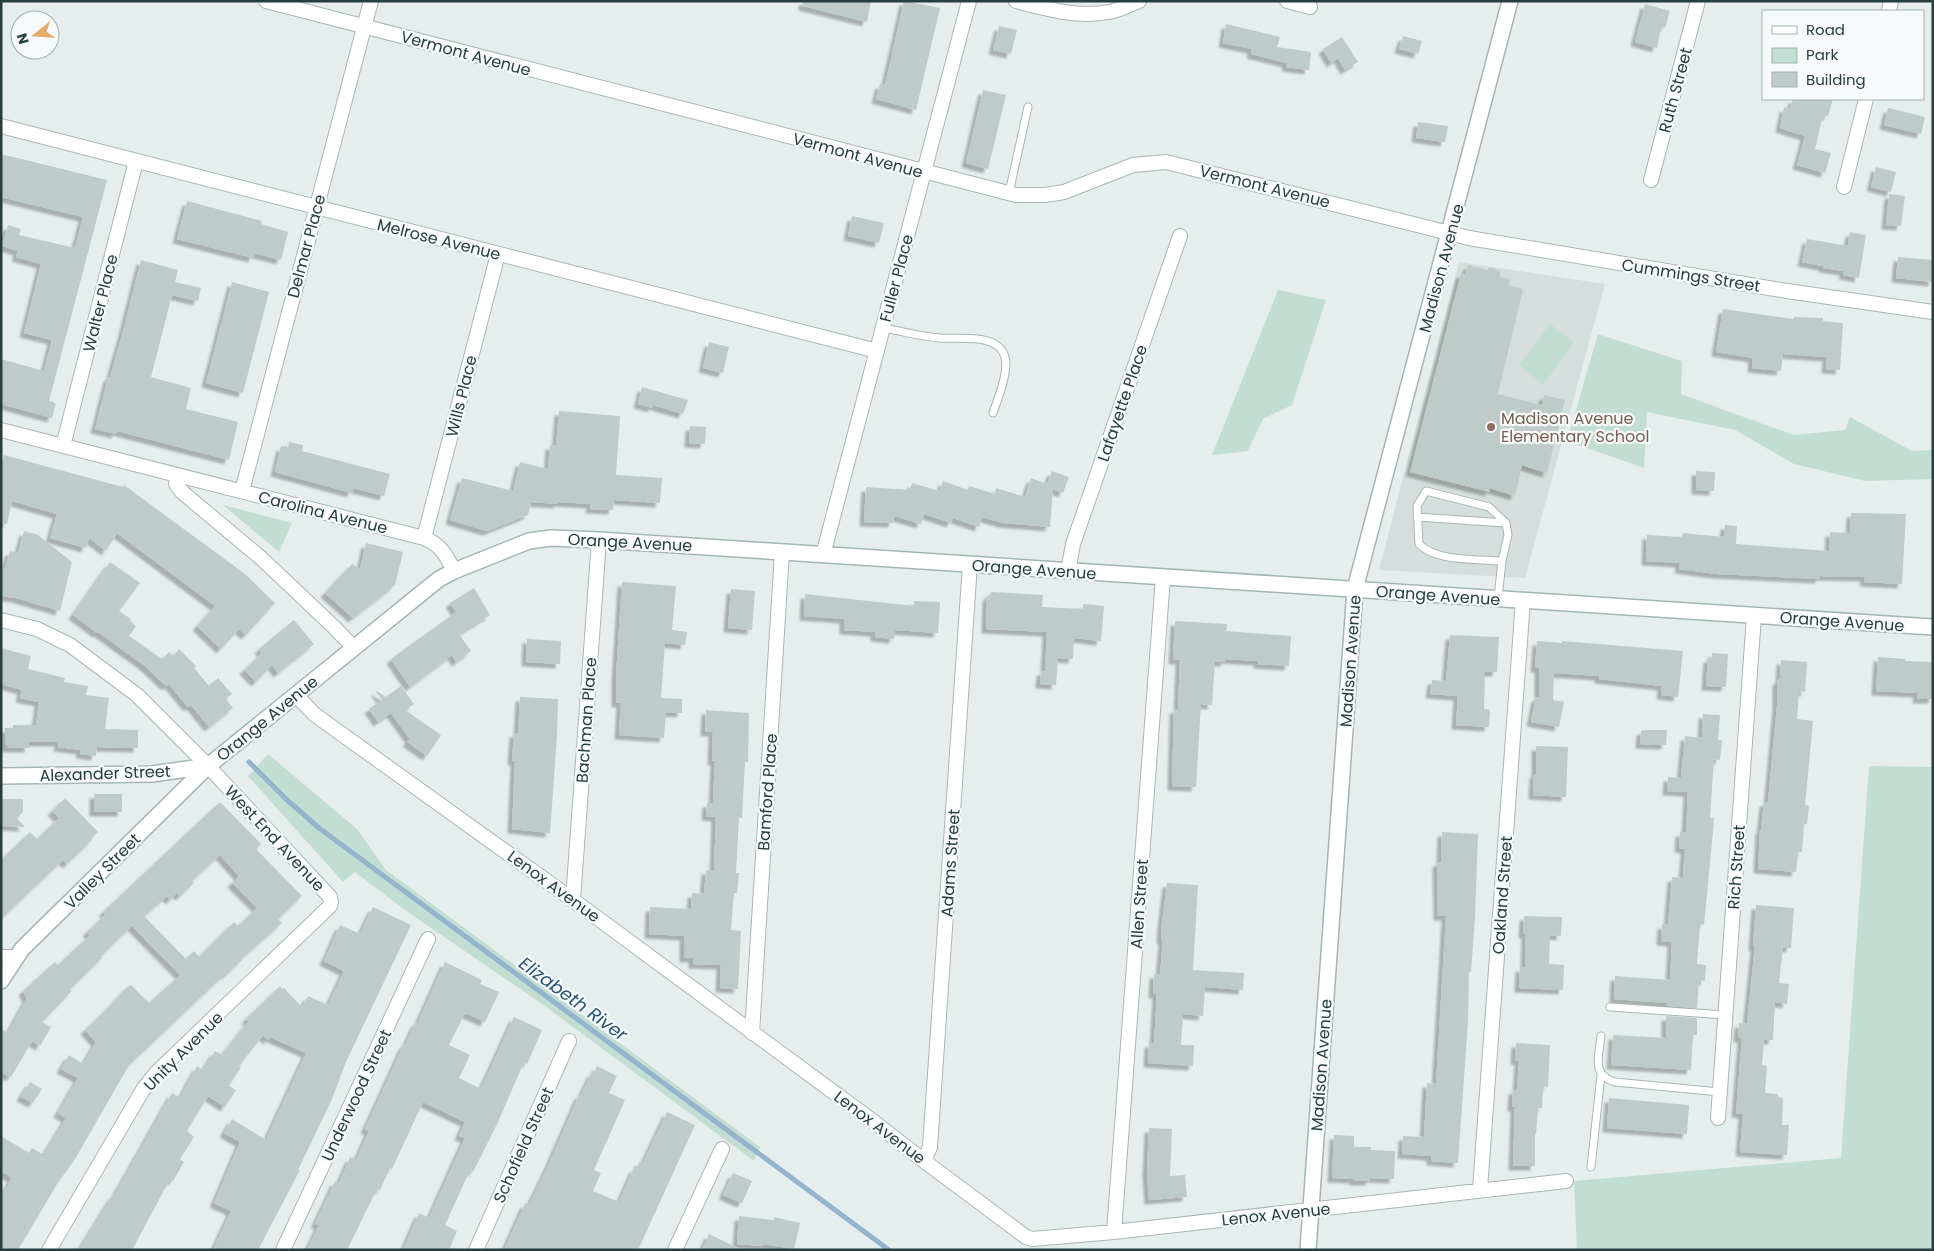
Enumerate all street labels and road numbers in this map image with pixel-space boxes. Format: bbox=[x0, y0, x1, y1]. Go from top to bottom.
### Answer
street label: Vermont Avenue bbox=[398, 25, 534, 82]
street label: Ruth Street bbox=[1653, 45, 1698, 135]
street label: Vermont Avenue bbox=[790, 127, 926, 184]
street label: Vermont Avenue bbox=[1197, 159, 1333, 214]
street label: Delmar Place bbox=[282, 192, 331, 300]
street label: Madison Avenue bbox=[1413, 201, 1470, 335]
street label: Melrose Avenue bbox=[375, 213, 503, 266]
street label: Fuller Place bbox=[874, 232, 919, 325]
street label: Walter Place bbox=[77, 252, 124, 354]
street label: Cummings Street bbox=[1620, 253, 1762, 298]
street label: Lafayette Place bbox=[1092, 342, 1153, 465]
street label: Wills Place bbox=[440, 353, 483, 440]
street label: Carolina Avenue bbox=[256, 485, 390, 540]
street label: Orange Avenue bbox=[567, 528, 693, 557]
street label: Orange Avenue bbox=[971, 554, 1097, 585]
street label: Orange Avenue bbox=[1375, 580, 1501, 611]
street label: Madison Avenue bbox=[1334, 594, 1367, 728]
street label: Orange Avenue bbox=[1779, 606, 1905, 637]
street label: Bachman Place bbox=[571, 656, 602, 784]
street label: Orange Avenue bbox=[212, 670, 323, 767]
street label: Bamford Place bbox=[752, 733, 783, 851]
street label: Alexander Street bbox=[39, 760, 171, 787]
street label: West End Avenue bbox=[219, 780, 330, 897]
street label: Adams Street bbox=[935, 808, 966, 918]
street label: Rich Street bbox=[1722, 824, 1751, 910]
street label: Valley Street bbox=[59, 828, 146, 915]
street label: Oakland Street bbox=[1487, 835, 1518, 955]
street label: Lenox Avenue bbox=[503, 845, 605, 928]
street label: Allen Street bbox=[1125, 858, 1154, 950]
street label: Madison Avenue bbox=[1305, 998, 1338, 1132]
street label: Unity Avenue bbox=[138, 1006, 228, 1096]
street label: Underwood Street bbox=[316, 1025, 397, 1165]
street label: Schofield Street bbox=[488, 1083, 559, 1207]
street label: Lenox Avenue bbox=[829, 1085, 930, 1170]
street label: Lenox Avenue bbox=[1220, 1197, 1332, 1232]

